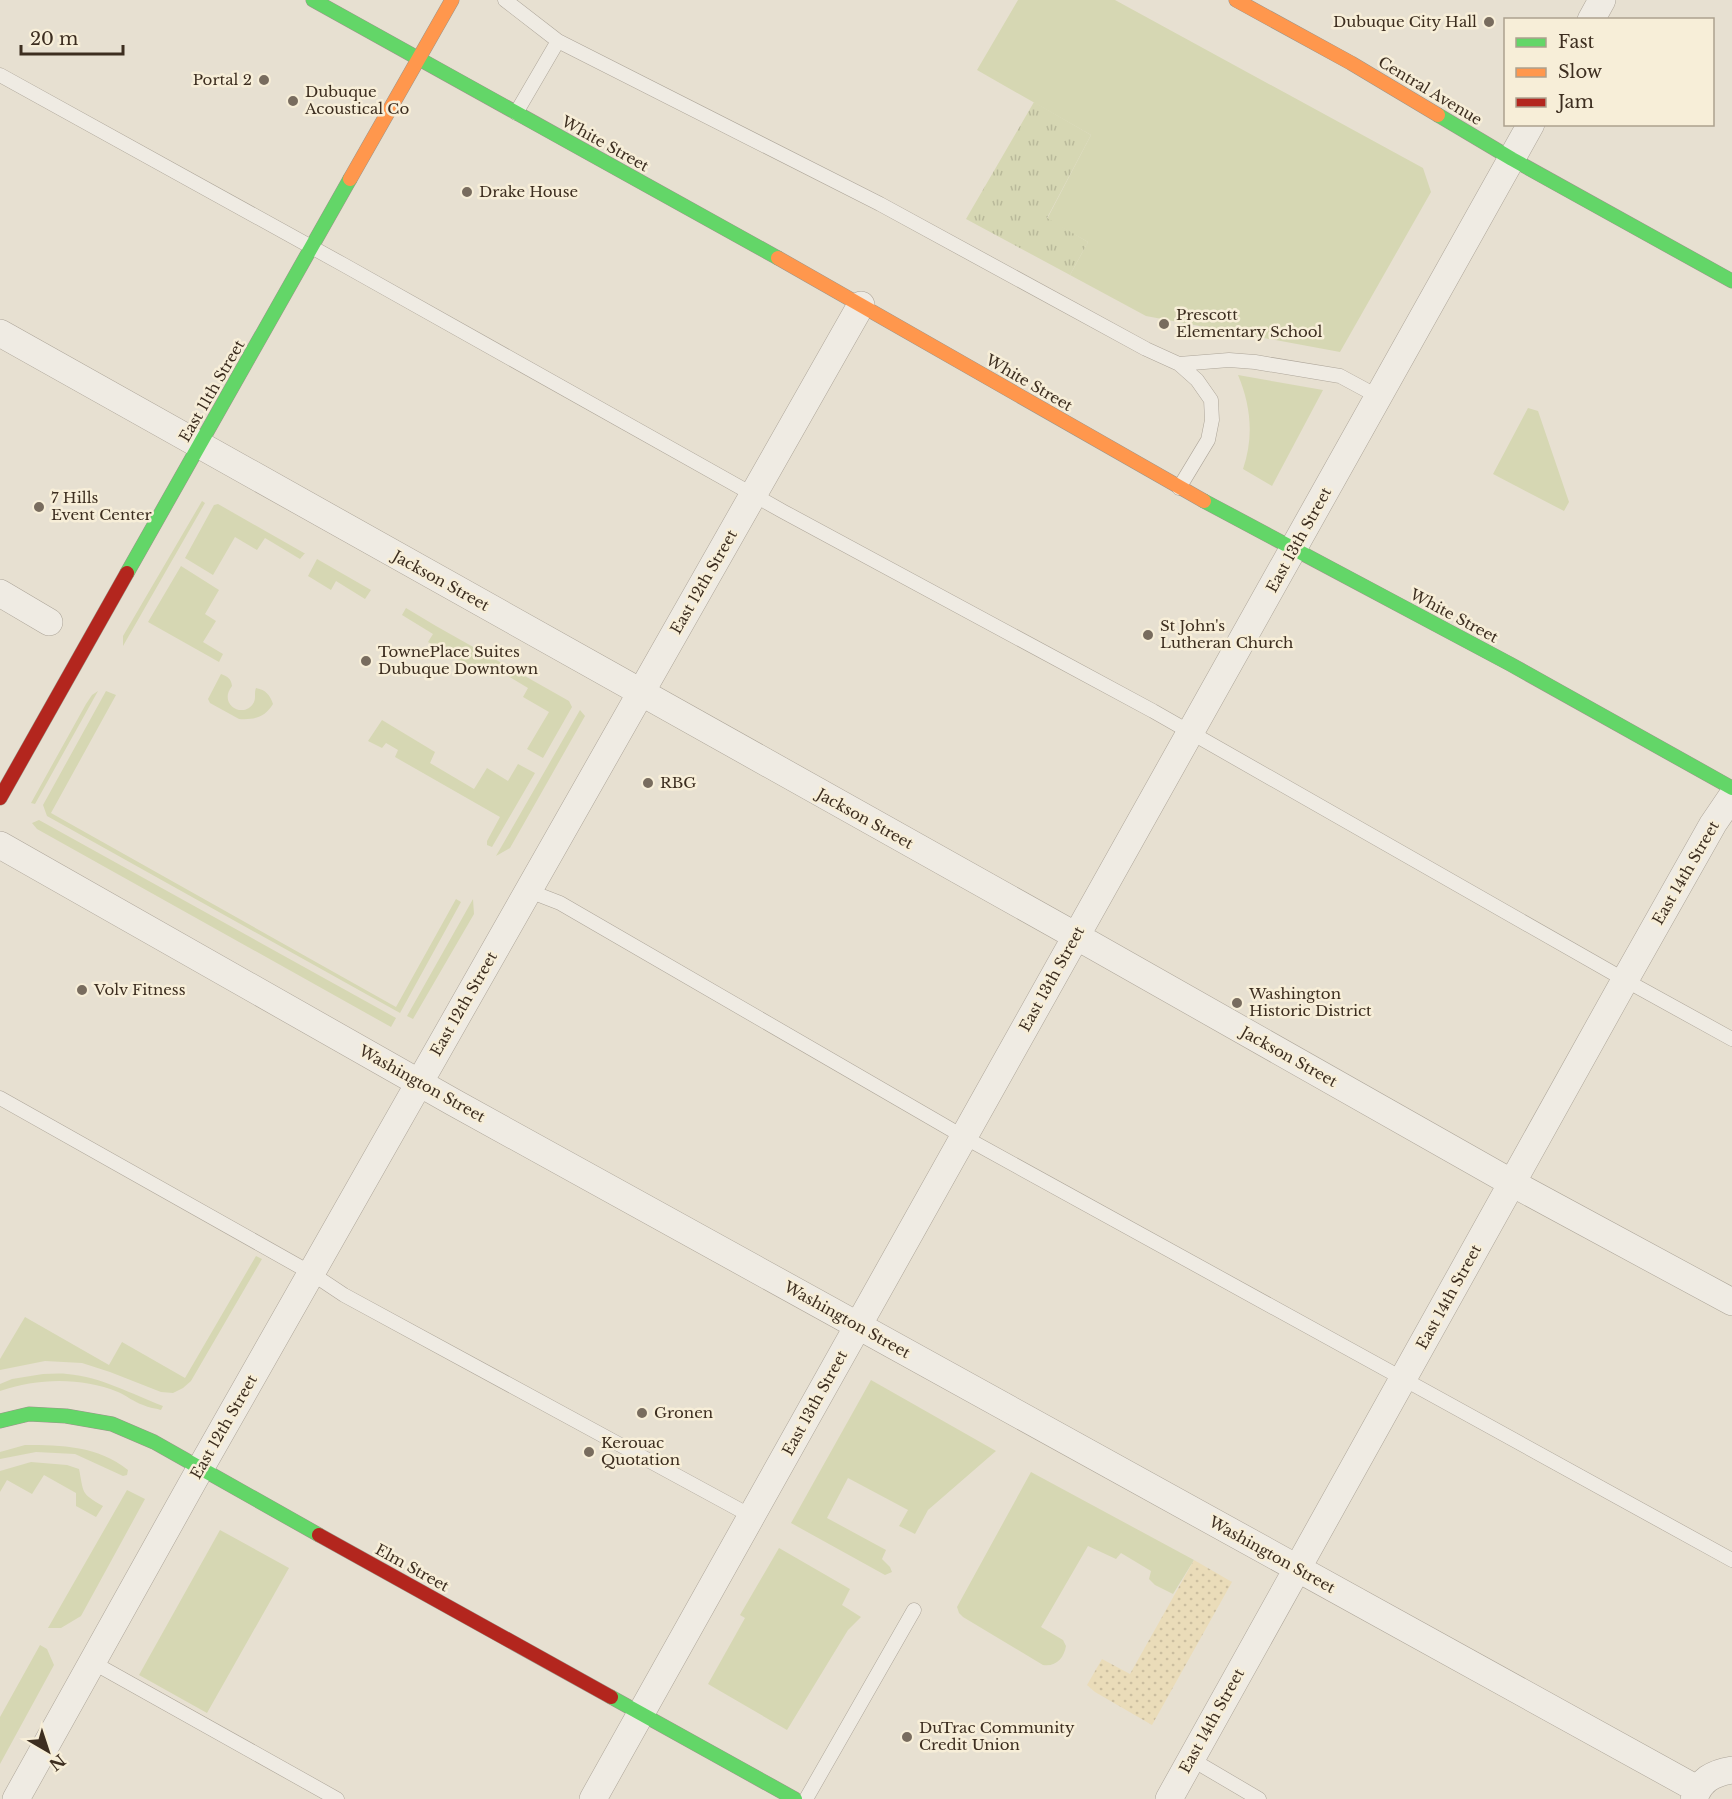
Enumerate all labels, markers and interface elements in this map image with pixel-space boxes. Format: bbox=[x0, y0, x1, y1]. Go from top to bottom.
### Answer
place label: Dubuque City Hall bbox=[1333, 12, 1477, 31]
marker: Dubuque City Hall bbox=[1482, 15, 1496, 29]
scale bar bbox=[21, 18, 123, 56]
legend bbox=[1504, 18, 1714, 126]
text: 20 m bbox=[30, 28, 78, 50]
text: Fast bbox=[1558, 31, 1595, 53]
street label: Central Avenue bbox=[1375, 52, 1486, 129]
text: Slow bbox=[1558, 61, 1603, 83]
place label: Portal 2 bbox=[193, 70, 252, 89]
marker: Portal 2 bbox=[257, 73, 271, 87]
place label: Dubuque Acoustical Co bbox=[304, 82, 409, 118]
text: Jam bbox=[1556, 91, 1594, 113]
marker: Dubuque Acoustical Co bbox=[286, 94, 300, 108]
street label: White Street bbox=[557, 111, 653, 176]
place label: Drake House bbox=[479, 182, 578, 201]
marker: Drake House bbox=[460, 185, 474, 199]
place label: Prescott Elementary School bbox=[1176, 305, 1323, 341]
marker: Prescott Elementary School bbox=[1157, 317, 1171, 331]
street label: East 11th Street bbox=[175, 336, 249, 445]
street label: White Street bbox=[982, 350, 1076, 415]
street label: East 13th Street bbox=[1262, 484, 1335, 596]
place label: 7 Hills Event Center bbox=[51, 488, 153, 524]
marker: 7 Hills Event Center bbox=[32, 500, 46, 514]
street label: East 12th Street bbox=[666, 526, 741, 637]
street label: Jackson Street bbox=[388, 545, 493, 615]
street label: White Street bbox=[1406, 584, 1502, 647]
place label: St John's Lutheran Church bbox=[1160, 616, 1293, 652]
marker: St John's Lutheran Church bbox=[1141, 628, 1155, 642]
place label: TownePlace Suites Dubuque Downtown bbox=[378, 642, 538, 678]
marker: TownePlace Suites Dubuque Downtown bbox=[359, 654, 373, 668]
place label: RBG bbox=[660, 773, 696, 792]
marker: RBG bbox=[641, 776, 655, 790]
street label: Jackson Street bbox=[812, 783, 917, 853]
street label: East 14th Street bbox=[1648, 817, 1723, 928]
street label: East 13th Street bbox=[1015, 923, 1088, 1035]
street label: East 12th Street bbox=[426, 948, 501, 1059]
place label: Volv Fitness bbox=[93, 980, 186, 999]
marker: Volv Fitness bbox=[75, 983, 89, 997]
place label: Washington Historic District bbox=[1248, 984, 1372, 1020]
marker: Washington Historic District bbox=[1230, 996, 1244, 1010]
street label: Jackson Street bbox=[1236, 1021, 1341, 1091]
street label: Washington Street bbox=[355, 1040, 489, 1126]
street label: East 14th Street bbox=[1412, 1241, 1485, 1352]
street label: Washington Street bbox=[780, 1276, 914, 1362]
street label: East 13th Street bbox=[778, 1347, 851, 1459]
street label: East 12th Street bbox=[186, 1371, 261, 1482]
place label: Gronen bbox=[654, 1403, 713, 1422]
marker: Gronen bbox=[635, 1406, 649, 1420]
place label: Kerouac Quotation bbox=[601, 1433, 680, 1469]
marker: Kerouac Quotation bbox=[582, 1445, 596, 1459]
street label: Washington Street bbox=[1205, 1511, 1339, 1597]
street label: Elm Street bbox=[372, 1540, 453, 1596]
street label: East 14th Street bbox=[1175, 1665, 1248, 1776]
place label: DuTrac Community Credit Union bbox=[919, 1718, 1075, 1754]
north arrow bbox=[18, 1721, 78, 1781]
marker: DuTrac Community Credit Union bbox=[900, 1730, 914, 1744]
text: N bbox=[45, 1750, 70, 1775]

